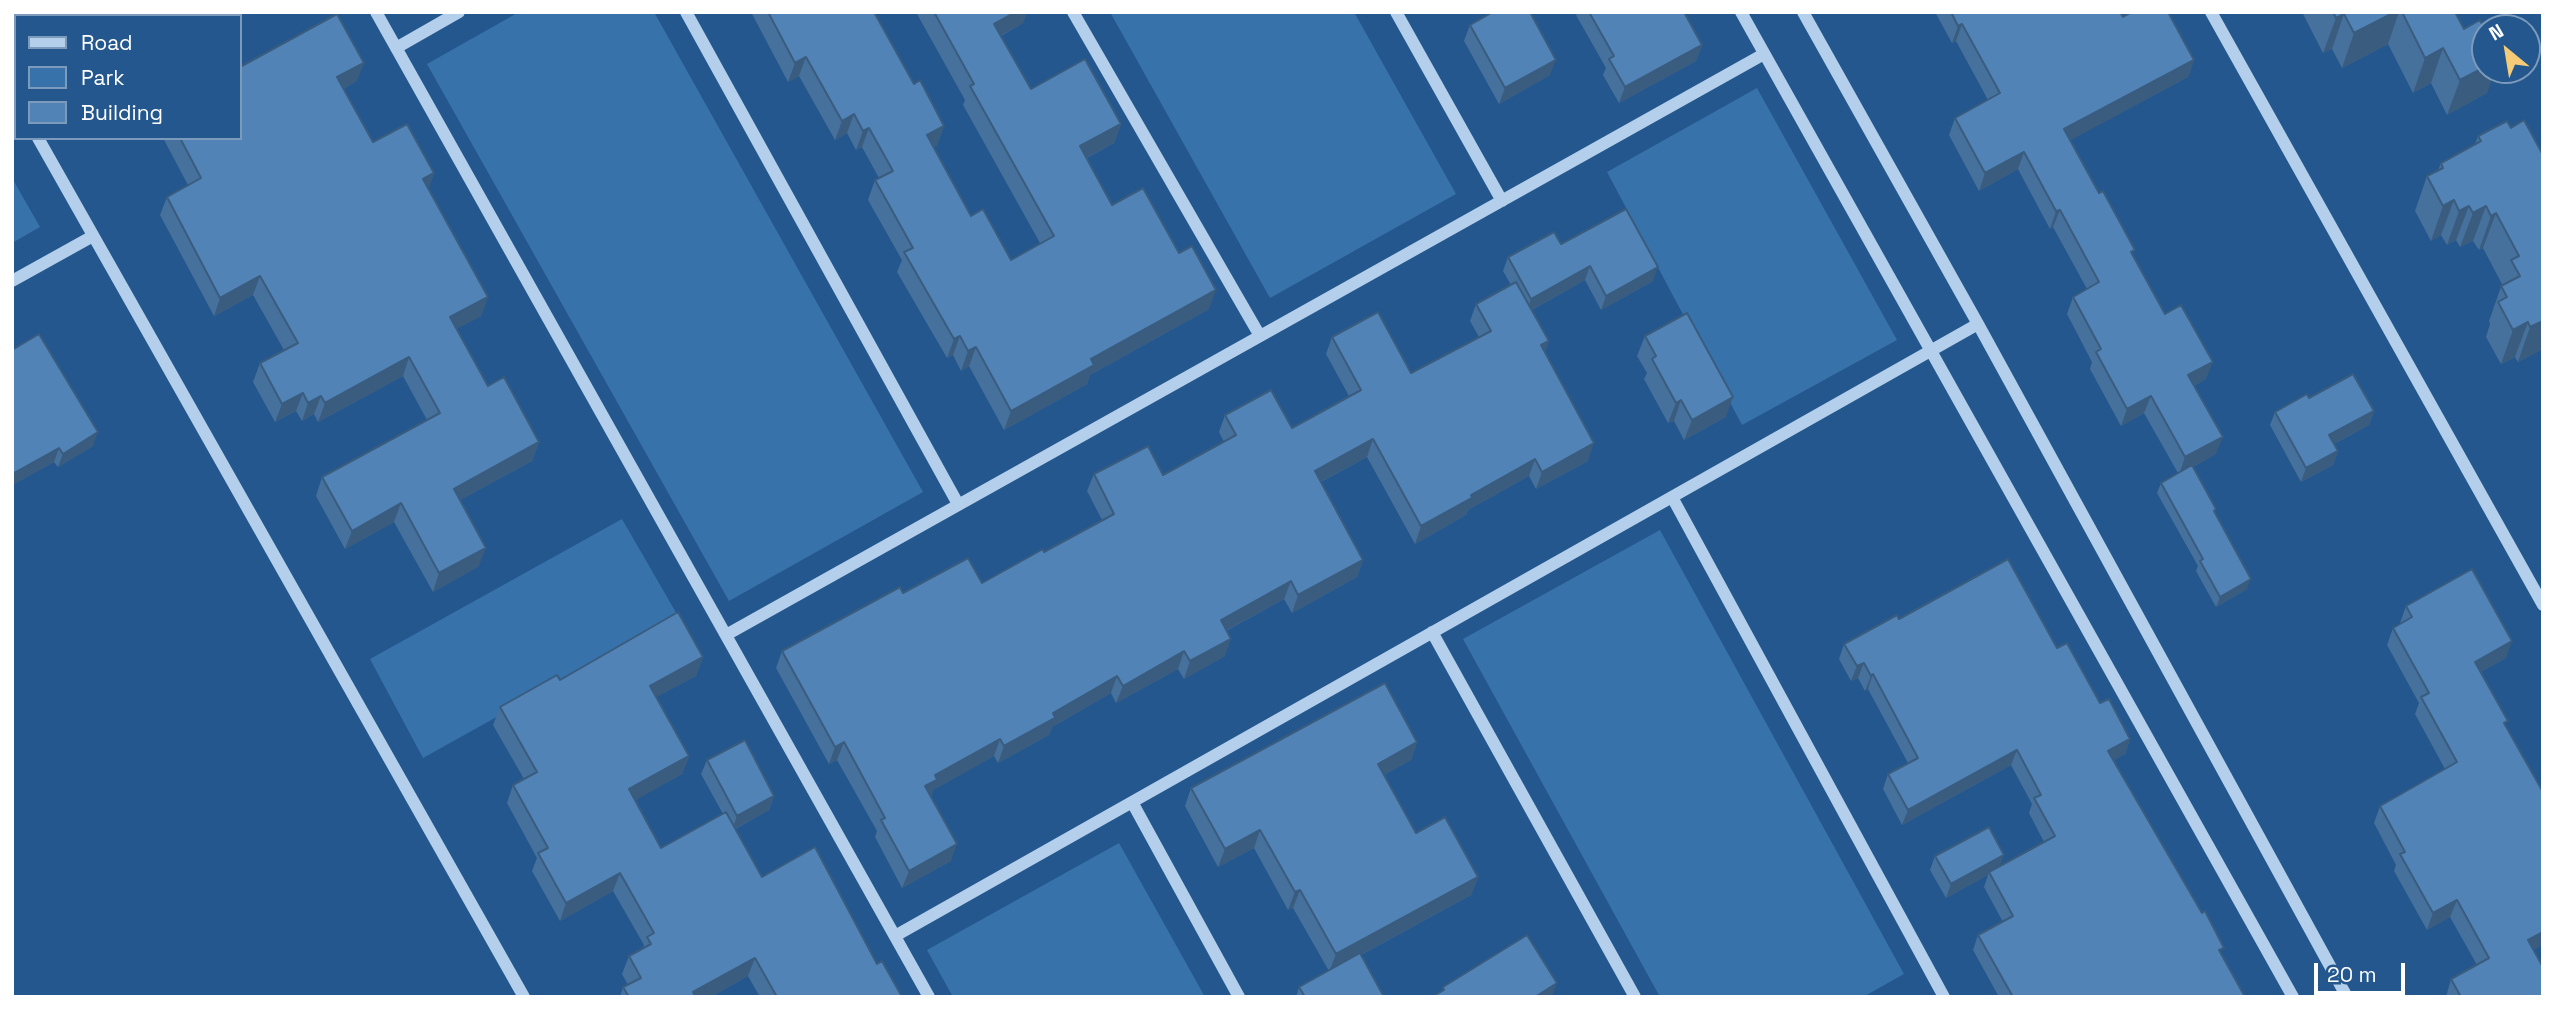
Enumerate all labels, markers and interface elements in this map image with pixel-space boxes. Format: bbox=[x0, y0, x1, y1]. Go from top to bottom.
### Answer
legend bbox=[14, 14, 242, 140]
north arrow bbox=[2471, 14, 2541, 84]
text: N bbox=[2484, 18, 2508, 46]
text: Road bbox=[81, 29, 133, 56]
text: Park bbox=[81, 64, 125, 91]
text: Building bbox=[81, 99, 163, 126]
scale bar bbox=[2317, 950, 2408, 994]
text: 20 m bbox=[2327, 961, 2377, 988]

